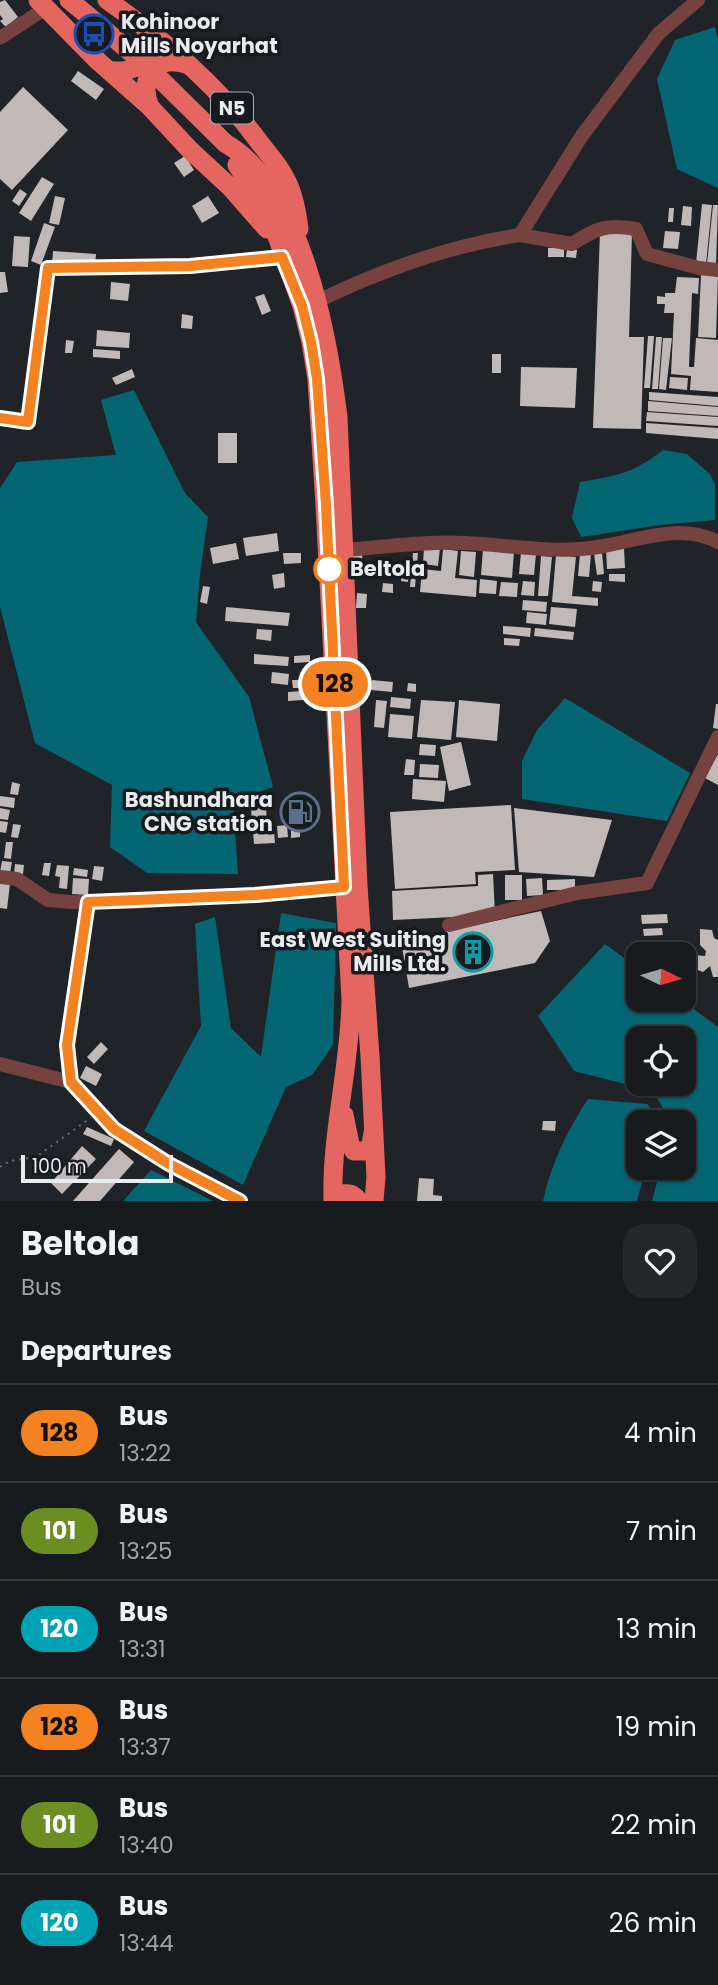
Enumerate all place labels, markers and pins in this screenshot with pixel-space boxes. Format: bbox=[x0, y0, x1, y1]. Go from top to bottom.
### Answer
place label: Kohinoor Mills Noyarhat bbox=[121, 7, 278, 60]
bus stop icon: Kohinoor Mills Noyarhat bbox=[73, 13, 115, 55]
marker: Beltola bbox=[314, 554, 344, 584]
place label: Beltola bbox=[350, 554, 425, 583]
place label: Bashundhara CNG station bbox=[125, 785, 273, 838]
fuel station icon: Bashundhara CNG station bbox=[279, 791, 321, 833]
place label: East West Suiting Mills Ltd. bbox=[260, 925, 446, 978]
building icon: East West Suiting Mills Ltd. bbox=[452, 931, 494, 973]

